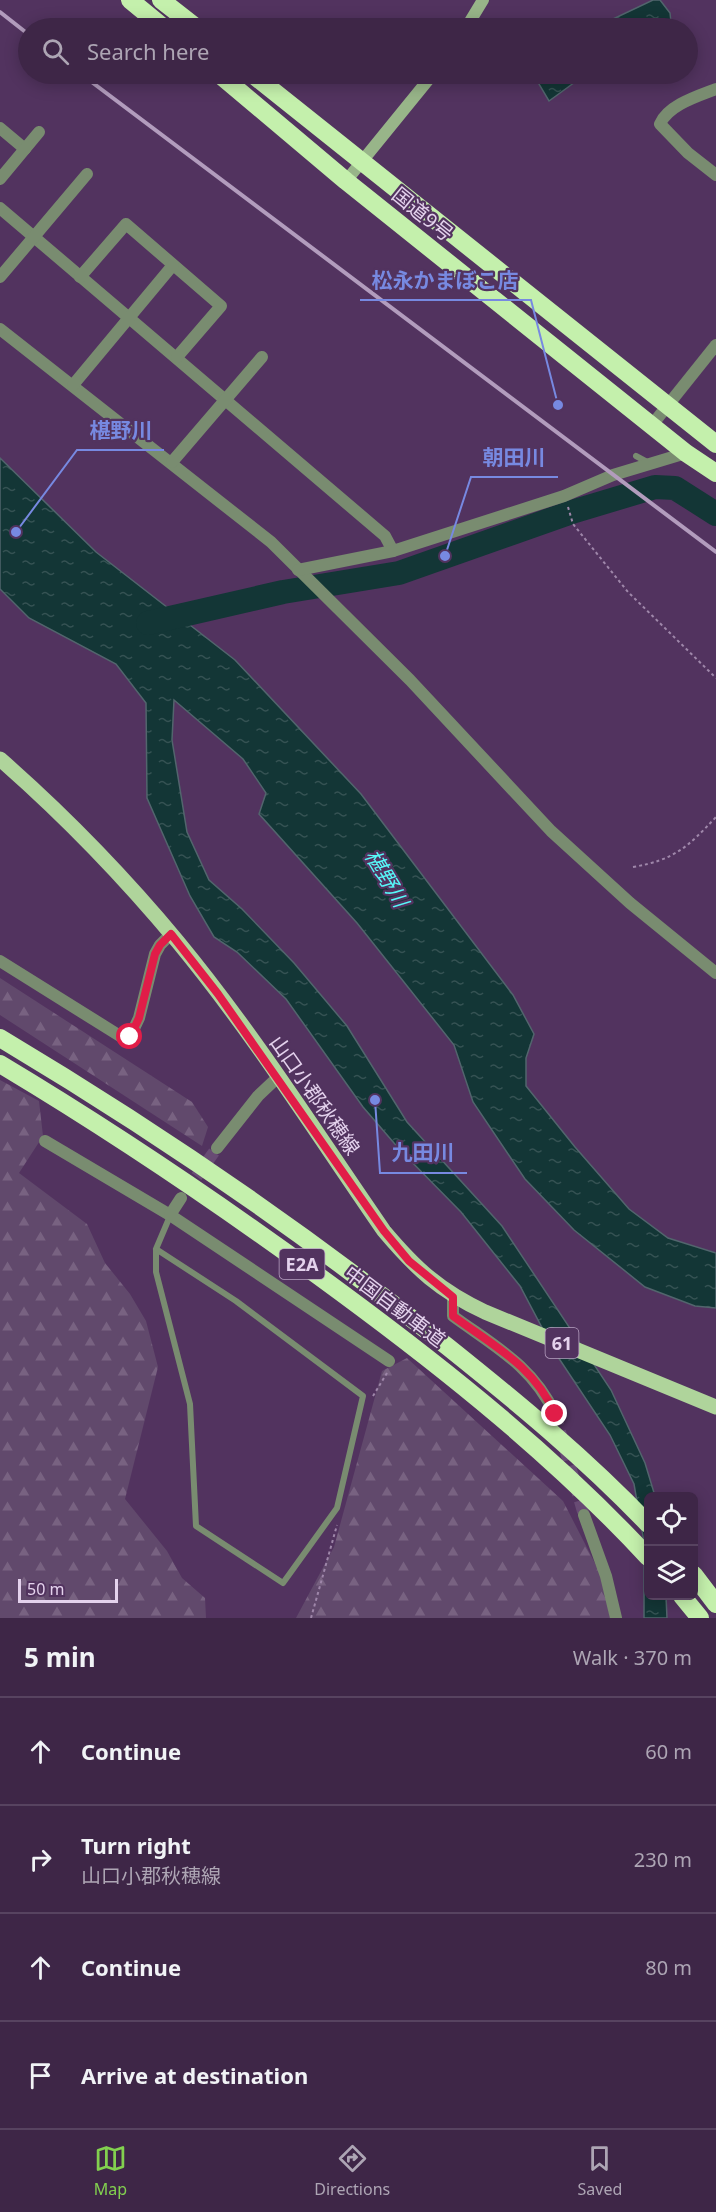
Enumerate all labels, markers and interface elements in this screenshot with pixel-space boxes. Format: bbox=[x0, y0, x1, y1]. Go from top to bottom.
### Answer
search box bbox=[18, 18, 698, 84]
icon: search bbox=[39, 35, 72, 68]
text: Search here bbox=[87, 36, 209, 66]
street label: 国道9号 bbox=[387, 181, 459, 247]
callout: 松永かまぼこ店 bbox=[360, 261, 531, 300]
text: 松永かまぼこ店 bbox=[372, 266, 519, 294]
callout: 椹野川 bbox=[77, 411, 164, 450]
text: 椹野川 bbox=[90, 416, 153, 444]
callout: 朝田川 bbox=[471, 438, 558, 477]
text: 朝田川 bbox=[483, 443, 546, 471]
water label: 椹野川 bbox=[359, 844, 416, 914]
route start bbox=[116, 1023, 142, 1049]
street label: 山口小郡秋穂線 bbox=[264, 1030, 366, 1160]
callout: 九田川 bbox=[380, 1134, 467, 1173]
text: 九田川 bbox=[392, 1138, 455, 1166]
road number: E2A bbox=[280, 1249, 324, 1279]
street label: 中国自動車道 bbox=[339, 1259, 451, 1353]
road number: 61 bbox=[546, 1328, 578, 1358]
route end bbox=[541, 1400, 567, 1426]
map controls bbox=[644, 1492, 698, 1600]
button: locate bbox=[644, 1492, 698, 1546]
button: layers bbox=[644, 1546, 698, 1600]
scale bar bbox=[18, 1576, 118, 1604]
text: 50 m bbox=[27, 1578, 64, 1600]
text: 5 min bbox=[24, 1639, 96, 1675]
text: Walk · 370 m bbox=[573, 1644, 692, 1671]
icon: ahead bbox=[24, 1735, 57, 1768]
text: Continue bbox=[81, 1736, 181, 1766]
text: 60 m bbox=[645, 1738, 692, 1765]
text: Turn right bbox=[81, 1830, 191, 1860]
icon: right bbox=[24, 1843, 57, 1876]
text: 230 m bbox=[634, 1846, 692, 1873]
text: 山口小郡秋穂線 bbox=[81, 1862, 221, 1889]
icon: ahead bbox=[24, 1951, 57, 1984]
text: Continue bbox=[81, 1952, 181, 1982]
text: 80 m bbox=[645, 1954, 692, 1981]
icon: arrive bbox=[24, 2059, 57, 2092]
text: Arrive at destination bbox=[81, 2060, 308, 2090]
tab: Map bbox=[94, 2142, 127, 2200]
tab: Directions bbox=[314, 2142, 390, 2200]
tab: Saved bbox=[578, 2142, 622, 2200]

